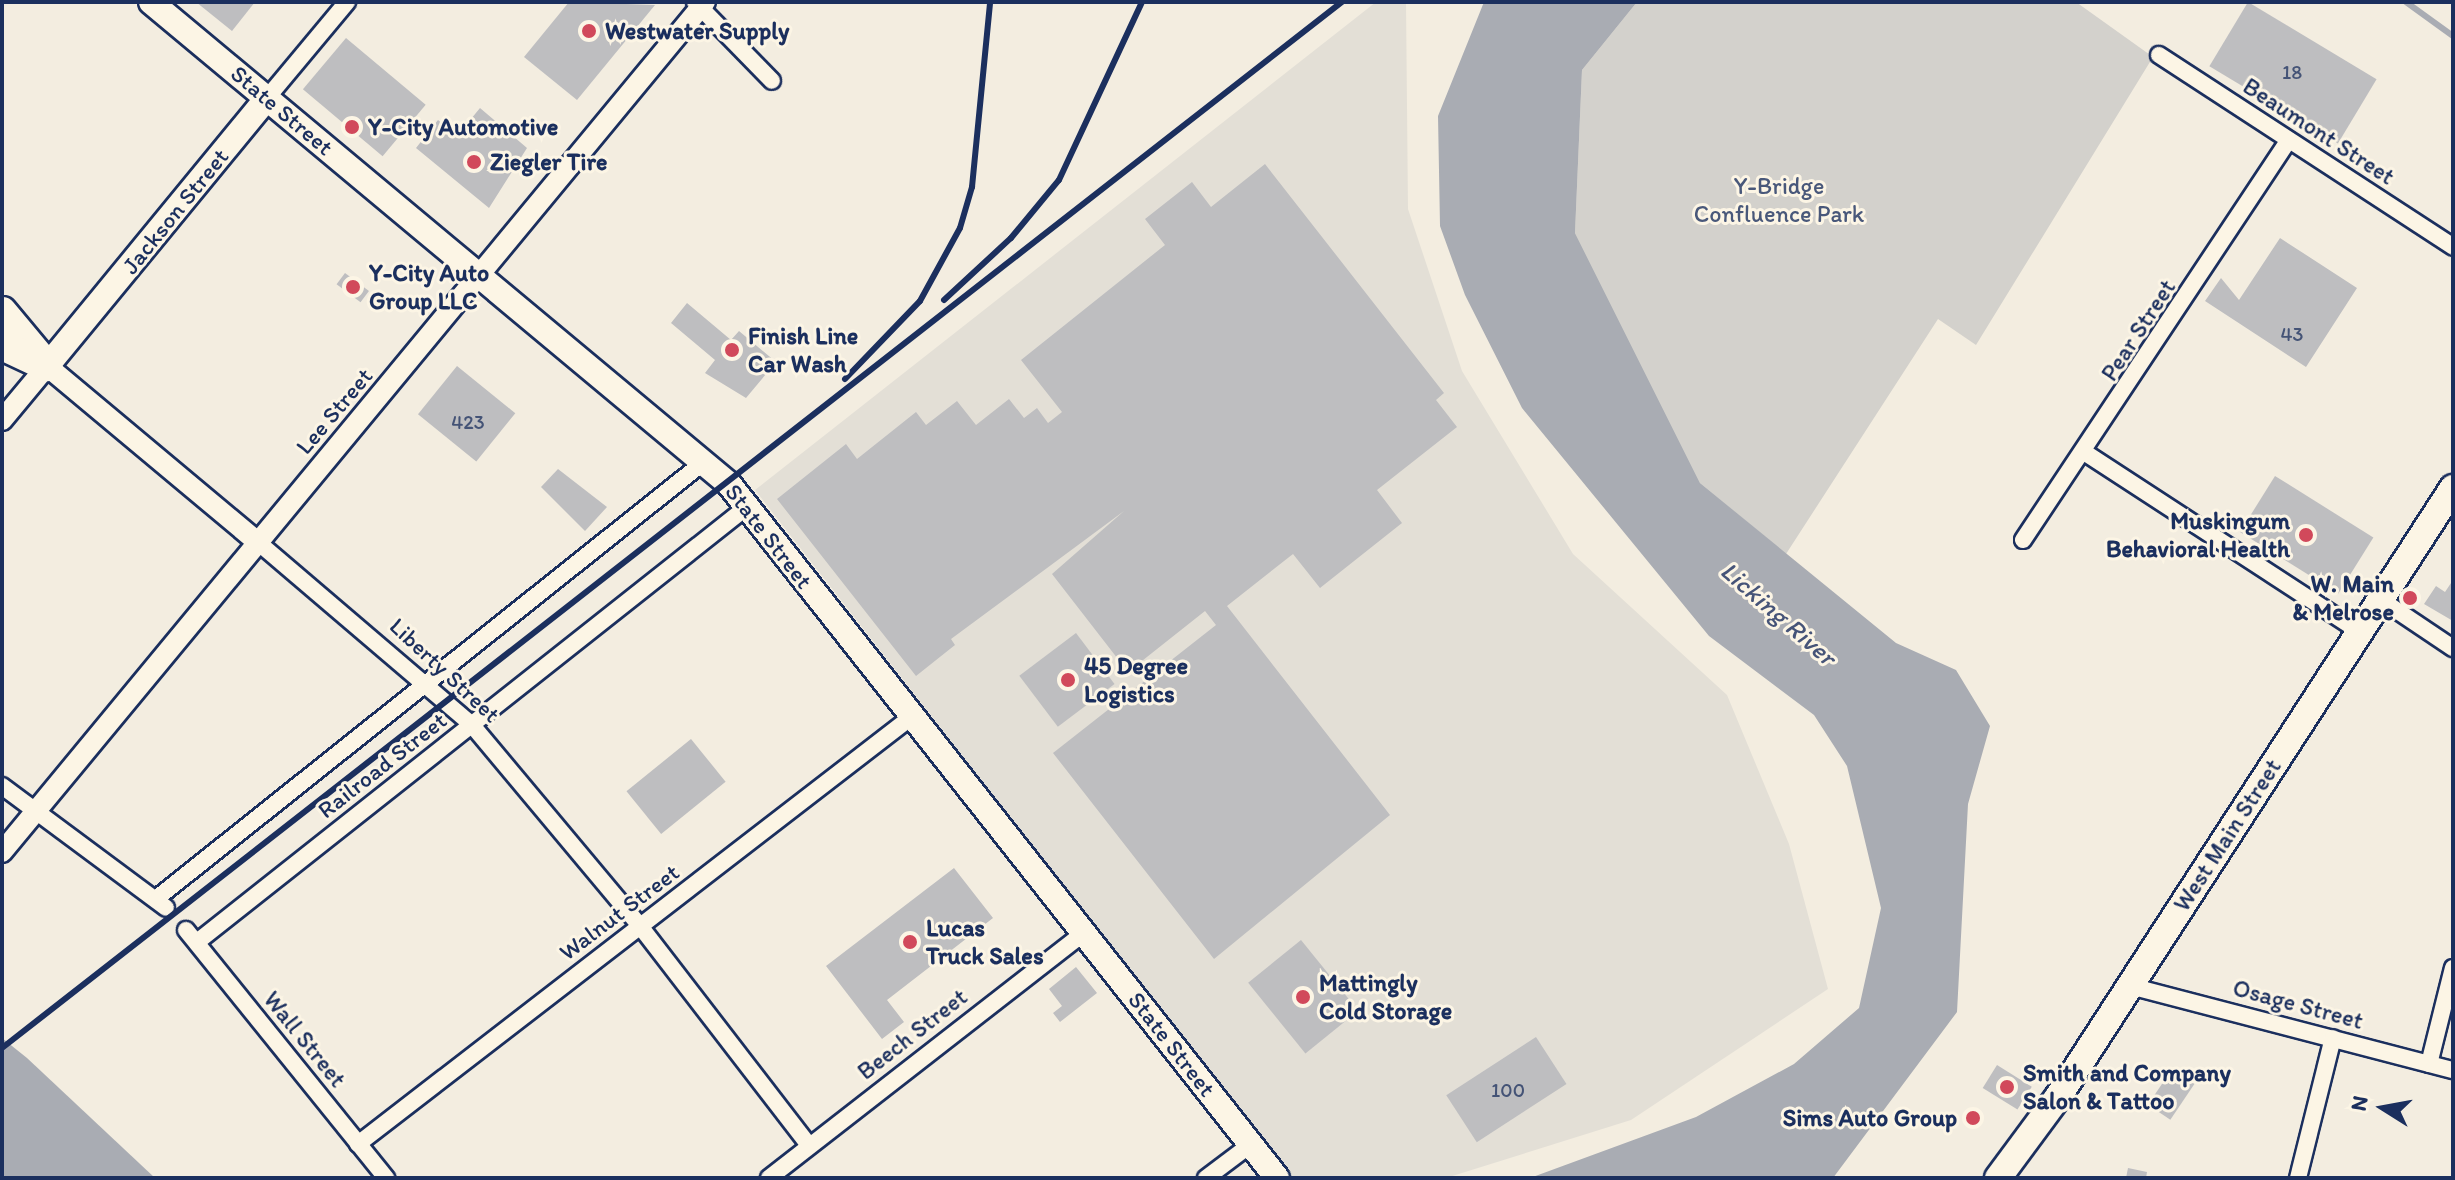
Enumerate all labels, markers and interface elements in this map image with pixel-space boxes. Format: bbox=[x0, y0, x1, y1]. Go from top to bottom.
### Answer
place label: Westwater Supply bbox=[605, 17, 788, 45]
marker: Westwater Supply bbox=[580, 22, 598, 40]
street label: State Street bbox=[225, 59, 339, 161]
house number: 18 bbox=[2282, 60, 2302, 84]
street label: Beaumont Street bbox=[2238, 71, 2400, 191]
place label: Y-City Automotive bbox=[368, 113, 557, 141]
marker: Y-City Automotive bbox=[343, 118, 361, 136]
street label: Jackson Street bbox=[116, 143, 234, 279]
place label: Ziegler Tire bbox=[490, 148, 607, 176]
marker: Ziegler Tire bbox=[465, 153, 483, 171]
park label: Y-Bridge Confluence Park bbox=[1694, 172, 1864, 228]
place label: Y-City Auto Group LLC bbox=[369, 259, 489, 315]
street label: Pear Street bbox=[2095, 274, 2181, 386]
marker: Y-City Auto Group LLC bbox=[344, 278, 362, 296]
place label: Finish Line Car Wash bbox=[748, 322, 858, 378]
house number: 43 bbox=[2281, 322, 2303, 346]
marker: Finish Line Car Wash bbox=[723, 341, 741, 359]
street label: Lee Street bbox=[290, 362, 378, 460]
house number: 423 bbox=[451, 410, 485, 434]
street label: State Street bbox=[719, 478, 819, 594]
place label: Muskingum Behavioral Health bbox=[2107, 507, 2290, 563]
marker: Muskingum Behavioral Health bbox=[2297, 526, 2315, 544]
water label: Licking River bbox=[1714, 556, 1842, 672]
place label: W. Main & Melrose bbox=[2292, 570, 2394, 626]
marker: W. Main & Melrose bbox=[2401, 589, 2419, 607]
street label: Liberty Street bbox=[384, 612, 506, 728]
place label: 45 Degree Logistics bbox=[1084, 652, 1188, 708]
marker: 45 Degree Logistics bbox=[1059, 671, 1077, 689]
street label: Railroad Street bbox=[312, 706, 452, 824]
street label: West Main Street bbox=[2167, 753, 2287, 917]
street label: Walnut Street bbox=[553, 858, 685, 966]
place label: Lucas Truck Sales bbox=[926, 914, 1044, 970]
marker: Lucas Truck Sales bbox=[901, 933, 919, 951]
place label: Mattingly Cold Storage bbox=[1319, 969, 1451, 1025]
street label: Osage Street bbox=[2230, 973, 2366, 1035]
street label: Beech Street bbox=[852, 982, 972, 1086]
street label: Wall Street bbox=[258, 985, 352, 1093]
street label: State Street bbox=[1122, 986, 1222, 1102]
marker: Mattingly Cold Storage bbox=[1294, 988, 1312, 1006]
place label: Smith and Company Salon & Tattoo bbox=[2023, 1059, 2231, 1115]
north arrow bbox=[2343, 1068, 2423, 1148]
house number: 100 bbox=[1491, 1078, 1525, 1102]
marker: Smith and Company Salon & Tattoo bbox=[1998, 1078, 2016, 1096]
text: N bbox=[2344, 1093, 2374, 1113]
place label: Sims Auto Group bbox=[1783, 1104, 1957, 1132]
marker: Sims Auto Group bbox=[1964, 1109, 1982, 1127]

